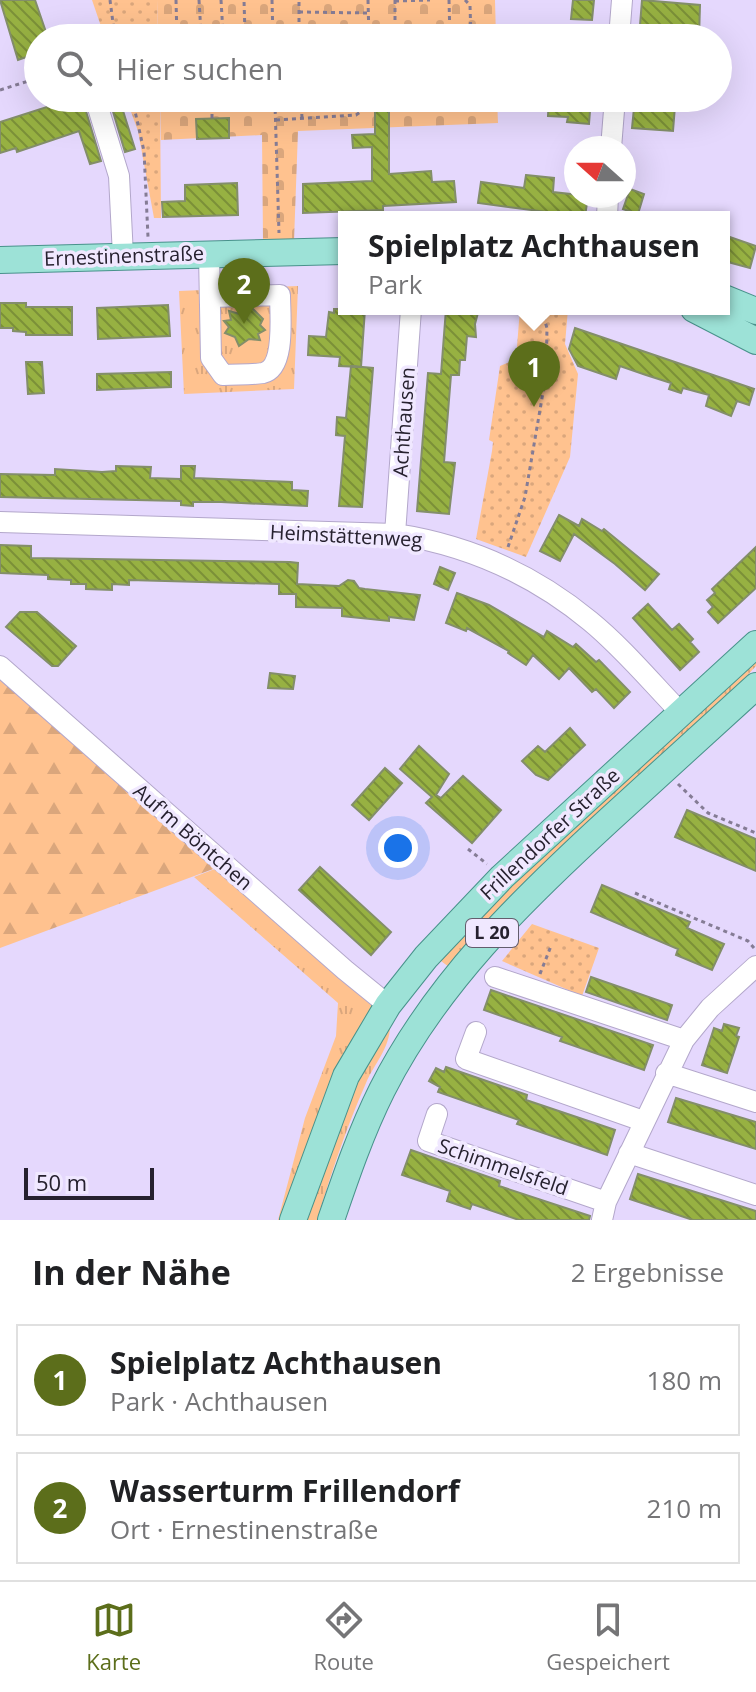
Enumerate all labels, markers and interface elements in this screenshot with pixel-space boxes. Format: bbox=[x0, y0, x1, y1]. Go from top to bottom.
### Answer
search box bbox=[24, 24, 732, 112]
icon: search bbox=[52, 46, 96, 90]
text: Hier suchen bbox=[116, 48, 283, 89]
north arrow bbox=[564, 136, 636, 208]
popup bbox=[338, 211, 730, 315]
text: Spielplatz Achthausen bbox=[368, 225, 700, 266]
street label: Ernestinenstraße bbox=[44, 239, 204, 272]
pin: 2 bbox=[218, 258, 270, 324]
text: Park bbox=[368, 266, 422, 302]
pin: 1 bbox=[508, 341, 560, 407]
street label: Achthausen bbox=[386, 366, 421, 478]
street label: Heimstättenweg bbox=[269, 518, 423, 553]
street label: Frillendorfer Straße bbox=[474, 762, 625, 906]
street label: Auf'm Böntchen bbox=[128, 777, 259, 896]
your location bbox=[378, 828, 418, 868]
road number: L 20 bbox=[466, 919, 518, 947]
street label: Schimmelsfeld bbox=[434, 1132, 572, 1201]
scale bar bbox=[24, 1164, 154, 1200]
text: 50 m bbox=[36, 1167, 87, 1197]
text: In der Nähe bbox=[32, 1249, 231, 1295]
text: 2 Ergebnisse bbox=[571, 1254, 724, 1290]
text: Spielplatz Achthausen bbox=[110, 1342, 442, 1383]
text: 1 bbox=[53, 1362, 67, 1398]
text: 180 m bbox=[647, 1362, 722, 1398]
text: Park · Achthausen bbox=[110, 1383, 328, 1419]
text: Wasserturm Frillendorf bbox=[110, 1470, 460, 1511]
text: 2 bbox=[53, 1490, 67, 1526]
text: 210 m bbox=[647, 1490, 722, 1526]
text: Ort · Ernestinenstraße bbox=[110, 1511, 378, 1547]
tab: Karte bbox=[86, 1598, 141, 1676]
tab: Route bbox=[313, 1598, 374, 1676]
tab: Gespeichert bbox=[546, 1598, 670, 1676]

